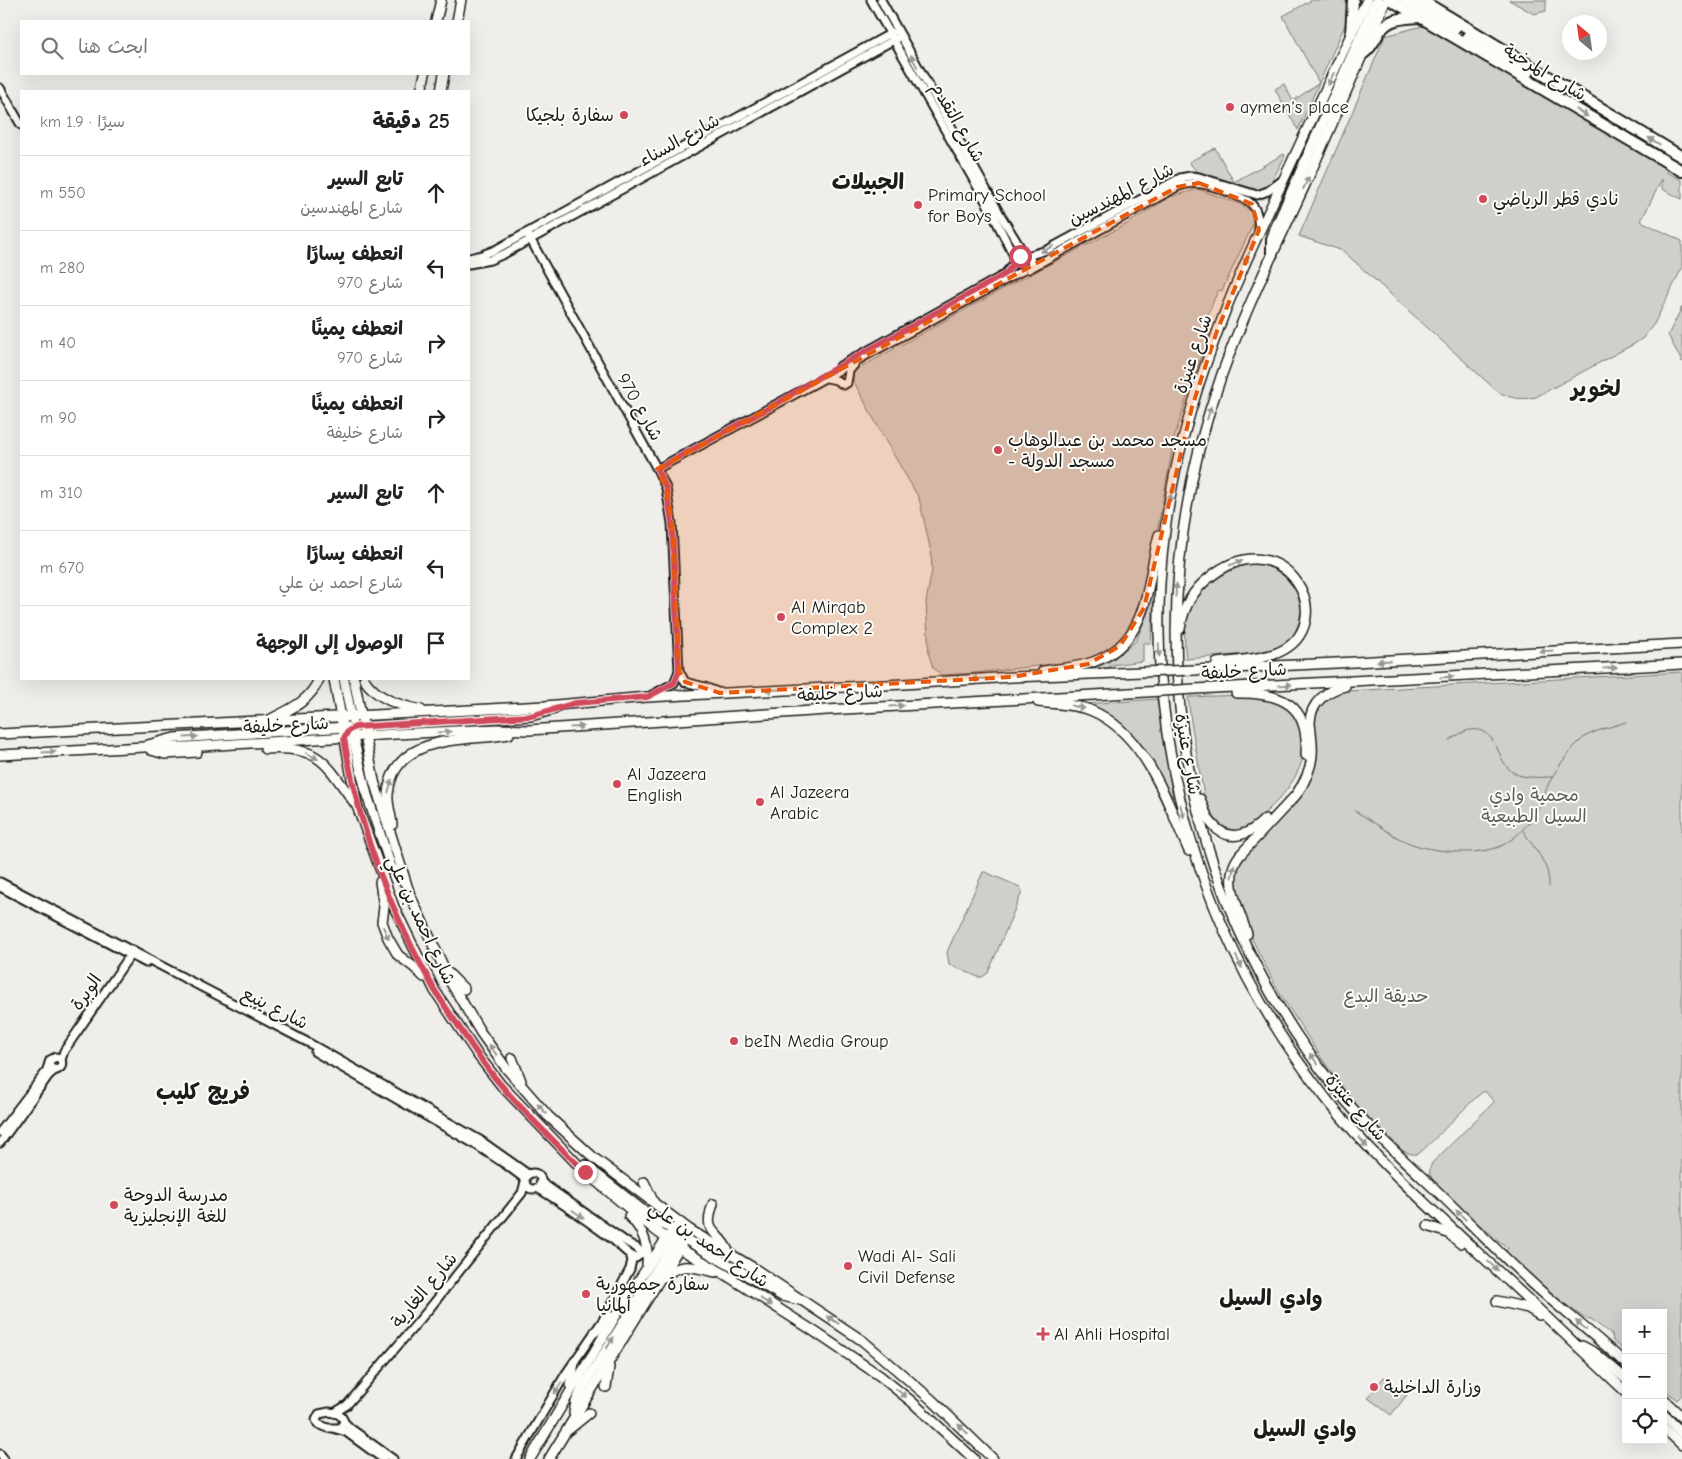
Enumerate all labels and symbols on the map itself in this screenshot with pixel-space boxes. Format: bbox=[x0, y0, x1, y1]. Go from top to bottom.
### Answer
north arrow bbox=[1562, 15, 1607, 60]
street label: شارع المرخية bbox=[1499, 39, 1590, 106]
one-way arrow bbox=[910, 54, 919, 67]
one-way arrow bbox=[1327, 72, 1335, 86]
street label: شارع التقدم bbox=[924, 79, 989, 167]
place label: aymen's place bbox=[1240, 97, 1349, 118]
marker: aymen's place bbox=[1224, 101, 1236, 113]
place label: سفارة بلجيكا bbox=[526, 105, 614, 126]
one-way arrow bbox=[1575, 108, 1588, 117]
marker: سفارة بلجيكا bbox=[618, 109, 630, 121]
street label: شارع السناء bbox=[635, 110, 724, 172]
one-way arrow bbox=[1648, 137, 1661, 146]
street label: شارع المهندسين bbox=[1065, 159, 1178, 231]
district label: الجبيلات bbox=[832, 169, 904, 195]
one-way arrow bbox=[1302, 176, 1310, 190]
place label: Primary School for Boys bbox=[927, 185, 1046, 227]
place label: نادي قطر الرياضي bbox=[1493, 189, 1618, 215]
marker: نادي قطر الرياضي bbox=[1477, 193, 1489, 205]
marker: Primary School for Boys bbox=[912, 199, 924, 211]
route start bbox=[1009, 245, 1032, 268]
one-way arrow bbox=[1040, 245, 1054, 253]
one-way arrow bbox=[1243, 251, 1251, 265]
street label: شارع عنيزة bbox=[1170, 312, 1218, 397]
street label: شارع 970 bbox=[612, 370, 667, 445]
district label: لخوير bbox=[1569, 376, 1621, 403]
one-way arrow bbox=[1206, 406, 1214, 421]
place label: مسجد محمد بن عبدالوهاب - مسجد الدولة bbox=[1008, 430, 1207, 472]
marker: مسجد محمد بن عبدالوهاب - مسجد الدولة bbox=[992, 444, 1004, 456]
one-way arrow bbox=[1166, 487, 1174, 503]
one-way arrow bbox=[1228, 559, 1243, 566]
one-way arrow bbox=[1173, 581, 1181, 597]
place label: Al Mirqab Complex 2 bbox=[791, 597, 873, 639]
marker: Al Mirqab Complex 2 bbox=[775, 611, 787, 623]
one-way arrow bbox=[1155, 642, 1163, 658]
one-way arrow bbox=[1538, 648, 1554, 656]
one-way arrow bbox=[1375, 657, 1391, 665]
street label: شارع خليفة bbox=[1201, 659, 1287, 685]
one-way arrow bbox=[1602, 664, 1618, 672]
one-way arrow bbox=[1440, 672, 1456, 680]
one-way arrow bbox=[970, 676, 986, 684]
street label: شارع خليفة bbox=[797, 681, 883, 707]
one-way arrow bbox=[1277, 681, 1293, 689]
one-way arrow bbox=[765, 687, 781, 695]
one-way arrow bbox=[889, 702, 905, 710]
one-way arrow bbox=[1071, 704, 1087, 712]
street label: شارع عنيزة bbox=[1169, 712, 1205, 797]
street label: شارع خليفة bbox=[243, 713, 329, 739]
one-way arrow bbox=[570, 722, 586, 730]
one-way arrow bbox=[437, 727, 453, 735]
one-way arrow bbox=[183, 732, 199, 740]
one-way arrow bbox=[41, 748, 57, 756]
one-way arrow bbox=[305, 752, 319, 760]
place label: Al Jazeera English bbox=[627, 764, 706, 806]
marker: Al Jazeera English bbox=[611, 778, 623, 790]
one-way arrow bbox=[387, 779, 395, 794]
place label: Al Jazeera Arabic bbox=[770, 782, 849, 824]
park label: محمية وادي السيل الطبيعية bbox=[1481, 785, 1587, 827]
marker: Al Jazeera Arabic bbox=[754, 796, 766, 808]
one-way arrow bbox=[1179, 803, 1187, 818]
street label: شارع احمد بن علي bbox=[377, 852, 460, 990]
one-way arrow bbox=[1229, 863, 1237, 879]
one-way arrow bbox=[383, 926, 391, 940]
one-way arrow bbox=[1235, 955, 1243, 970]
street label: الوبرة bbox=[67, 970, 107, 1015]
street label: شارع ينبع bbox=[237, 983, 312, 1036]
park label: حديقة البدع bbox=[1344, 986, 1428, 1008]
place label: beIN Media Group bbox=[744, 1031, 889, 1052]
marker: beIN Media Group bbox=[728, 1035, 740, 1047]
one-way arrow bbox=[488, 1043, 498, 1057]
one-way arrow bbox=[1309, 1052, 1319, 1066]
street label: شارع عنيزة bbox=[1320, 1069, 1390, 1146]
district label: فريج كليب bbox=[156, 1079, 250, 1105]
one-way arrow bbox=[536, 1104, 548, 1116]
one-way arrow bbox=[1358, 1135, 1369, 1148]
route end bbox=[574, 1161, 597, 1184]
place label: مدرسة الدوحة للغة الإنجليزية bbox=[124, 1185, 228, 1227]
street label: شارع احمد بن علي bbox=[642, 1197, 773, 1296]
marker: مدرسة الدوحة للغة الإنجليزية bbox=[108, 1199, 120, 1211]
one-way arrow bbox=[571, 1209, 585, 1219]
one-way arrow bbox=[1456, 1209, 1468, 1221]
place label: Wadi Al- Sali Civil Defense bbox=[858, 1246, 956, 1288]
street label: شارع الغارية bbox=[387, 1248, 463, 1333]
marker: Wadi Al- Sali Civil Defense bbox=[842, 1260, 854, 1272]
one-way arrow bbox=[1487, 1260, 1499, 1272]
place label: سفارة جمهورية ألمانيا bbox=[596, 1274, 710, 1316]
district label: وادي السيل bbox=[1219, 1285, 1323, 1314]
marker: سفارة جمهورية ألمانيا bbox=[580, 1288, 592, 1300]
one-way arrow bbox=[760, 1297, 773, 1306]
one-way arrow bbox=[826, 1316, 840, 1325]
one-way arrow bbox=[1575, 1319, 1588, 1330]
place label: Al Ahli Hospital bbox=[1054, 1324, 1170, 1345]
marker: Al Ahli Hospital bbox=[1036, 1327, 1050, 1341]
one-way arrow bbox=[605, 1337, 615, 1350]
place label: وزارة الداخلية bbox=[1384, 1377, 1482, 1398]
one-way arrow bbox=[553, 1381, 562, 1394]
marker: وزارة الداخلية bbox=[1368, 1381, 1380, 1393]
one-way arrow bbox=[894, 1387, 907, 1398]
district label: وادي السيل bbox=[1253, 1416, 1357, 1445]
one-way arrow bbox=[957, 1423, 969, 1435]

